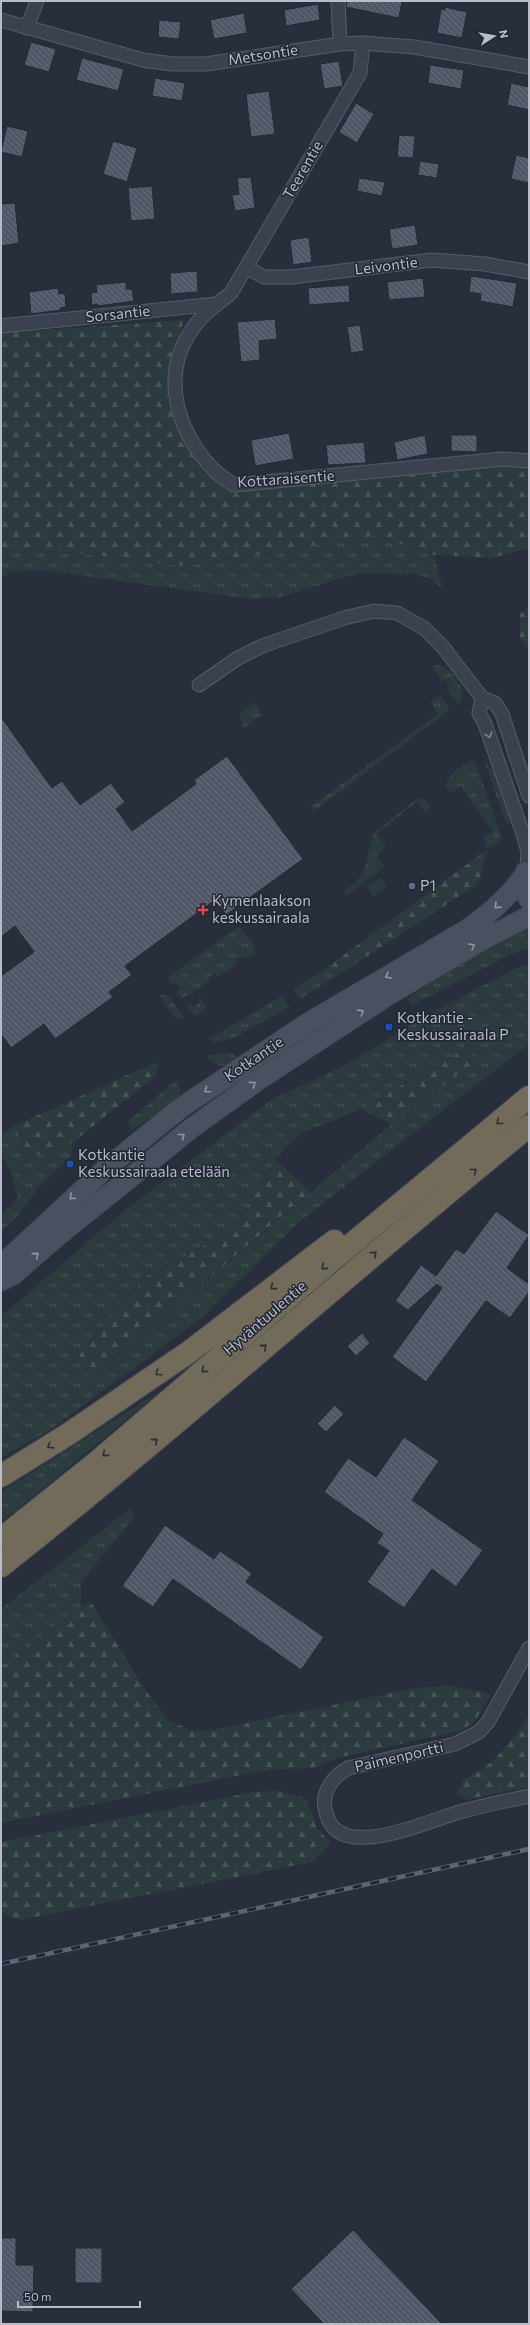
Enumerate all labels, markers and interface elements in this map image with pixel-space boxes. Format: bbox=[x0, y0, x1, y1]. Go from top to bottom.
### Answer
north arrow bbox=[474, 16, 514, 56]
text: N bbox=[497, 28, 511, 39]
street label: Metsontie bbox=[227, 40, 299, 68]
street label: Teerentie bbox=[278, 137, 326, 202]
street label: Leivontie bbox=[353, 252, 418, 278]
street label: Sorsantie bbox=[85, 301, 151, 325]
street label: Kottaraisentie bbox=[237, 466, 335, 490]
one-way arrow bbox=[484, 731, 492, 738]
place label: P1 bbox=[420, 876, 436, 894]
marker: P1 bbox=[407, 881, 417, 891]
place label: Kymenlaakson keskussairaala bbox=[212, 891, 311, 926]
one-way arrow bbox=[494, 901, 502, 909]
marker: Kymenlaakson keskussairaala bbox=[197, 904, 209, 916]
one-way arrow bbox=[468, 943, 475, 950]
one-way arrow bbox=[385, 972, 392, 979]
place label: Kotkantie - Keskussairaala P bbox=[397, 1008, 509, 1043]
one-way arrow bbox=[357, 1010, 364, 1017]
marker: Kotkantie - Keskussairaala P bbox=[384, 1022, 394, 1032]
street label: Kotkantie bbox=[221, 1032, 286, 1084]
one-way arrow bbox=[248, 1082, 255, 1089]
one-way arrow bbox=[204, 1085, 211, 1093]
one-way arrow bbox=[496, 1117, 503, 1124]
one-way arrow bbox=[178, 1134, 185, 1141]
place label: Kotkantie Keskussairaala etelään bbox=[78, 1145, 230, 1180]
marker: Kotkantie Keskussairaala etelään bbox=[65, 1159, 75, 1169]
one-way arrow bbox=[469, 1168, 477, 1175]
one-way arrow bbox=[70, 1192, 77, 1199]
one-way arrow bbox=[369, 1251, 377, 1258]
one-way arrow bbox=[31, 1252, 39, 1259]
one-way arrow bbox=[321, 1262, 329, 1269]
street label: Hyväntuulentie bbox=[219, 1276, 310, 1358]
one-way arrow bbox=[270, 1282, 277, 1289]
one-way arrow bbox=[259, 1344, 267, 1351]
one-way arrow bbox=[202, 1365, 209, 1372]
one-way arrow bbox=[155, 1368, 162, 1376]
one-way arrow bbox=[150, 1439, 157, 1446]
one-way arrow bbox=[47, 1441, 54, 1448]
one-way arrow bbox=[103, 1450, 110, 1457]
street label: Paimenportti bbox=[353, 1737, 445, 1775]
scale bar bbox=[18, 2283, 140, 2309]
text: 50 m bbox=[24, 2289, 52, 2303]

